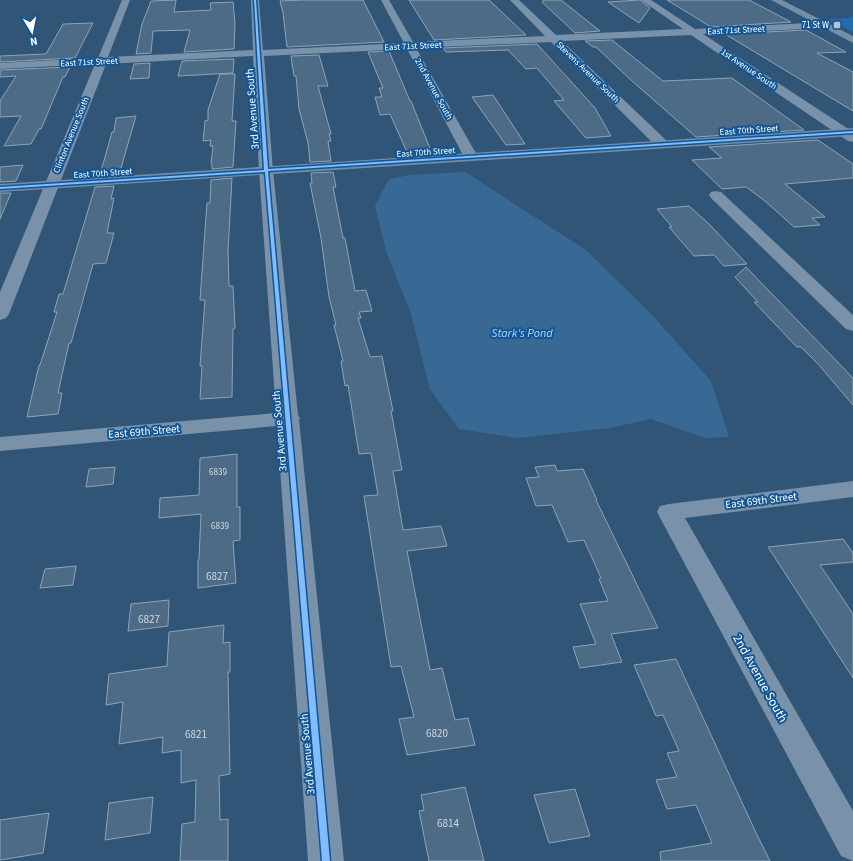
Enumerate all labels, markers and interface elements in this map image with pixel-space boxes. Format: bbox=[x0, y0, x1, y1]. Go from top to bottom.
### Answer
north arrow bbox=[12, 12, 52, 52]
place label: 71 St W bbox=[802, 19, 829, 32]
marker: 71 St W bbox=[832, 20, 842, 30]
street label: East 71st Street bbox=[707, 22, 765, 38]
text: N bbox=[29, 33, 39, 49]
street label: East 71st Street bbox=[384, 38, 442, 54]
street label: Stevens Avenue South bbox=[553, 39, 622, 106]
street label: 1st Avenue South bbox=[718, 46, 779, 93]
street label: East 71st Street bbox=[60, 54, 118, 70]
street label: 2nd Avenue South bbox=[411, 56, 456, 122]
street label: 3rd Avenue South bbox=[242, 68, 263, 150]
street label: Clinton Avenue South bbox=[50, 95, 93, 175]
street label: East 70th Street bbox=[719, 122, 779, 139]
street label: East 70th Street bbox=[396, 144, 456, 161]
street label: East 70th Street bbox=[73, 165, 133, 182]
water label: Stark's Pond bbox=[491, 325, 553, 342]
street label: 3rd Avenue South bbox=[268, 390, 291, 472]
street label: East 69th Street bbox=[108, 421, 181, 442]
house number: 6839 bbox=[209, 466, 227, 479]
street label: East 69th Street bbox=[724, 489, 798, 512]
house number: 6839 bbox=[211, 520, 229, 533]
house number: 6827 bbox=[206, 569, 228, 584]
house number: 6827 bbox=[138, 612, 160, 627]
street label: 2nd Avenue South bbox=[728, 631, 792, 726]
street label: 3rd Avenue South bbox=[296, 713, 319, 795]
house number: 6820 bbox=[426, 726, 448, 741]
house number: 6821 bbox=[185, 727, 207, 742]
house number: 6814 bbox=[437, 816, 459, 831]

